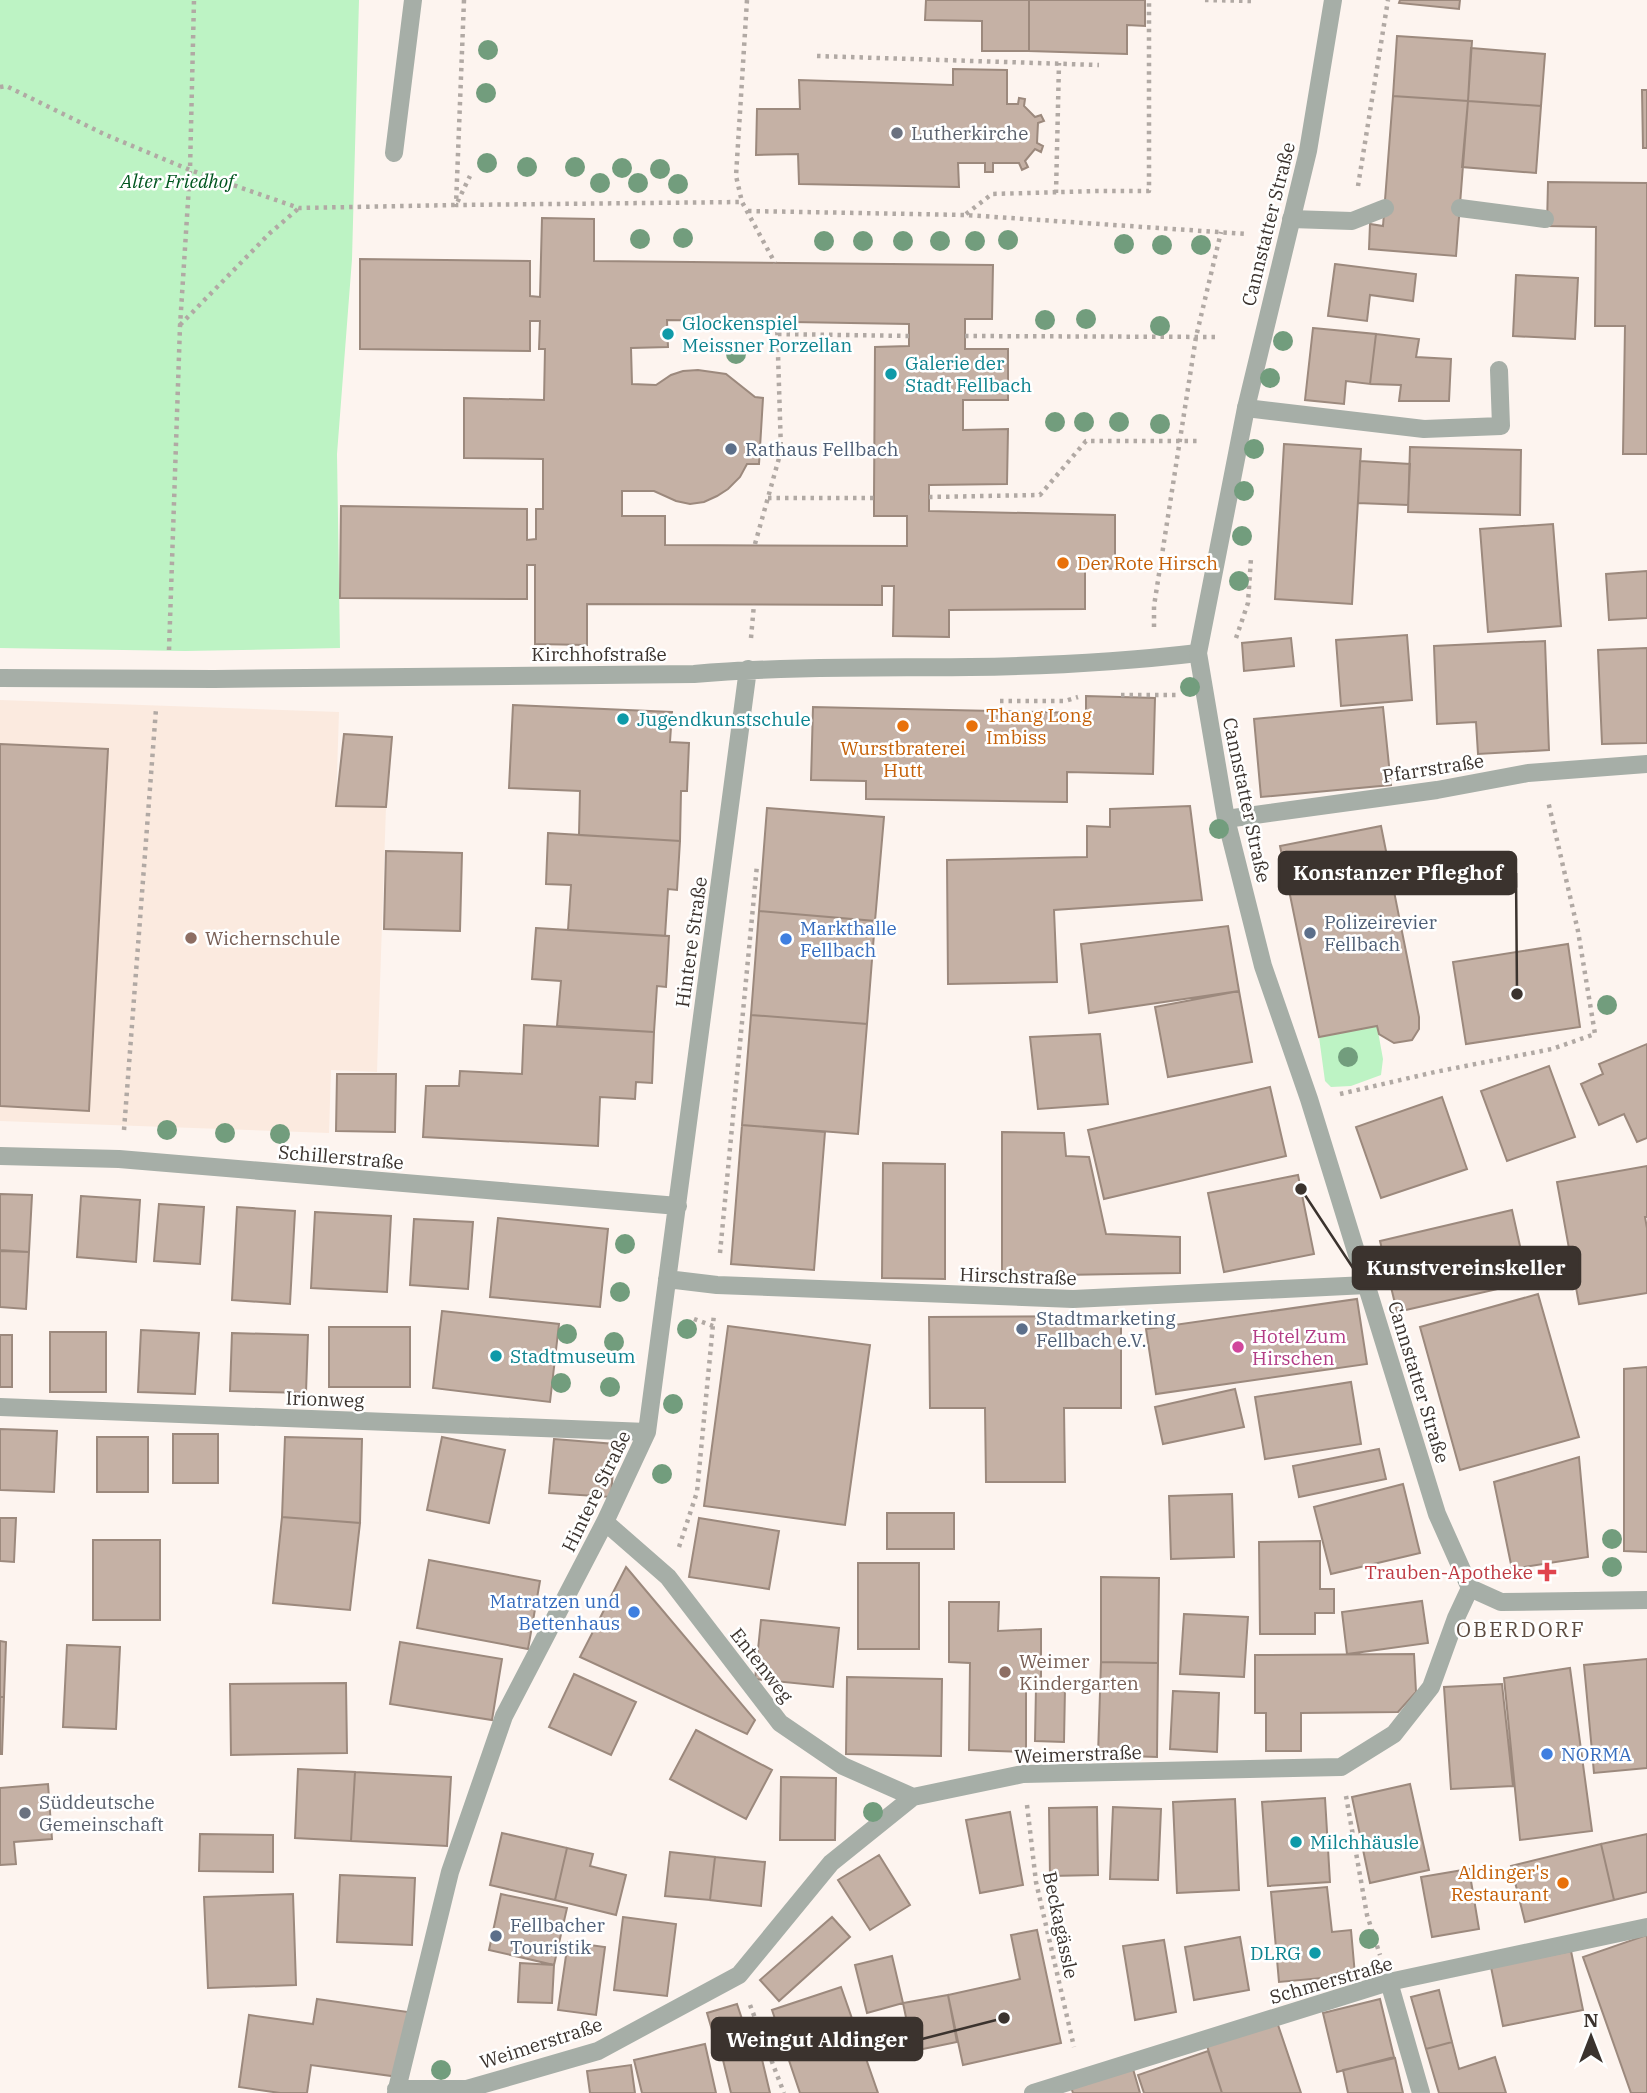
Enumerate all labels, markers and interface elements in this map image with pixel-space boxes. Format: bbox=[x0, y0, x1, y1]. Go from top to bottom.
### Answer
place label: Lutherkirche bbox=[911, 121, 1028, 145]
marker: Lutherkirche bbox=[889, 125, 905, 141]
street label: Cannstatter Straße bbox=[1236, 140, 1300, 308]
park label: Alter Friedhof bbox=[118, 169, 237, 193]
place label: Glockenspiel Meissner Porzellan bbox=[682, 311, 853, 357]
marker: Glockenspiel Meissner Porzellan bbox=[660, 326, 676, 342]
place label: Galerie der Stadt Fellbach bbox=[905, 351, 1032, 397]
marker: Galerie der Stadt Fellbach bbox=[883, 366, 899, 382]
place label: Rathaus Fellbach bbox=[745, 437, 899, 461]
marker: Rathaus Fellbach bbox=[723, 441, 739, 457]
place label: Der Rote Hirsch bbox=[1077, 551, 1218, 575]
marker: Der Rote Hirsch bbox=[1055, 555, 1071, 571]
street label: Kirchhofstraße bbox=[531, 642, 667, 666]
place label: Thang Long Imbiss bbox=[986, 703, 1093, 749]
place label: Jugendkunstschule bbox=[637, 707, 811, 731]
marker: Jugendkunstschule bbox=[615, 711, 631, 727]
street label: Cannstatter Straße bbox=[1218, 715, 1276, 885]
marker: Wurstbraterei Hutt bbox=[895, 718, 911, 734]
marker: Thang Long Imbiss bbox=[964, 718, 980, 734]
place label: Wurstbraterei Hutt bbox=[840, 736, 966, 782]
street label: Pfarrstraße bbox=[1380, 748, 1486, 788]
callout: Konstanzer Pfleghof bbox=[1279, 852, 1516, 894]
text: Konstanzer Pfleghof bbox=[1293, 858, 1505, 886]
street label: Hintere Straße bbox=[670, 875, 712, 1009]
place label: Polizeirevier Fellbach bbox=[1324, 910, 1437, 956]
place label: Markthalle Fellbach bbox=[800, 916, 897, 962]
marker: Polizeirevier Fellbach bbox=[1302, 925, 1318, 941]
place label: Wichernschule bbox=[205, 926, 340, 950]
marker: Wichernschule bbox=[183, 930, 199, 946]
marker: Markthalle Fellbach bbox=[778, 931, 794, 947]
street label: Schillerstraße bbox=[277, 1140, 405, 1174]
callout: Kunstvereinskeller bbox=[1353, 1247, 1580, 1289]
text: Kunstvereinskeller bbox=[1366, 1253, 1566, 1281]
street label: Hirschstraße bbox=[959, 1262, 1077, 1290]
street label: Cannstatter Straße bbox=[1383, 1298, 1455, 1466]
place label: Stadtmarketing Fellbach e.V. bbox=[1036, 1306, 1176, 1352]
marker: Stadtmarketing Fellbach e.V. bbox=[1014, 1321, 1030, 1337]
place label: Hotel Zum Hirschen bbox=[1252, 1324, 1347, 1370]
marker: Hotel Zum Hirschen bbox=[1230, 1339, 1246, 1355]
place label: Stadtmuseum bbox=[510, 1344, 636, 1368]
marker: Stadtmuseum bbox=[488, 1348, 504, 1364]
street label: Irionweg bbox=[285, 1386, 365, 1412]
street label: Hintere Straße bbox=[556, 1426, 636, 1556]
place label: Trauben-Apotheke bbox=[1364, 1560, 1533, 1584]
marker: Trauben-Apotheke bbox=[1539, 1564, 1555, 1580]
place label: Matratzen und Bettenhaus bbox=[490, 1589, 620, 1635]
marker: Matratzen und Bettenhaus bbox=[626, 1604, 642, 1620]
district label: OBERDORF bbox=[1456, 1615, 1586, 1643]
street label: Entenweg bbox=[725, 1623, 799, 1708]
place label: Weimer Kindergarten bbox=[1019, 1649, 1139, 1695]
marker: Weimer Kindergarten bbox=[997, 1664, 1013, 1680]
street label: Weimerstraße bbox=[1014, 1740, 1142, 1768]
place label: NORMA bbox=[1561, 1742, 1632, 1766]
marker: NORMA bbox=[1539, 1746, 1555, 1762]
place label: Süddeutsche Gemeinschaft bbox=[39, 1790, 164, 1836]
marker: Süddeutsche Gemeinschaft bbox=[17, 1805, 33, 1821]
place label: Milchhäusle bbox=[1310, 1830, 1419, 1854]
marker: Milchhäusle bbox=[1288, 1834, 1304, 1850]
place label: Aldinger's Restaurant bbox=[1451, 1860, 1549, 1906]
street label: Beckagässle bbox=[1038, 1869, 1084, 1981]
marker: Aldinger's Restaurant bbox=[1555, 1875, 1571, 1891]
place label: Fellbacher Touristik bbox=[510, 1913, 605, 1959]
marker: Fellbacher Touristik bbox=[488, 1928, 504, 1944]
place label: DLRG bbox=[1250, 1941, 1301, 1965]
marker: DLRG bbox=[1307, 1945, 1323, 1961]
street label: Schmerstraße bbox=[1267, 1951, 1395, 2009]
north arrow bbox=[1556, 2002, 1626, 2072]
text: N bbox=[1583, 2008, 1599, 2032]
street label: Weimerstraße bbox=[477, 2012, 605, 2074]
callout: Weingut Aldinger bbox=[712, 2018, 922, 2060]
text: Weingut Aldinger bbox=[726, 2025, 908, 2053]

